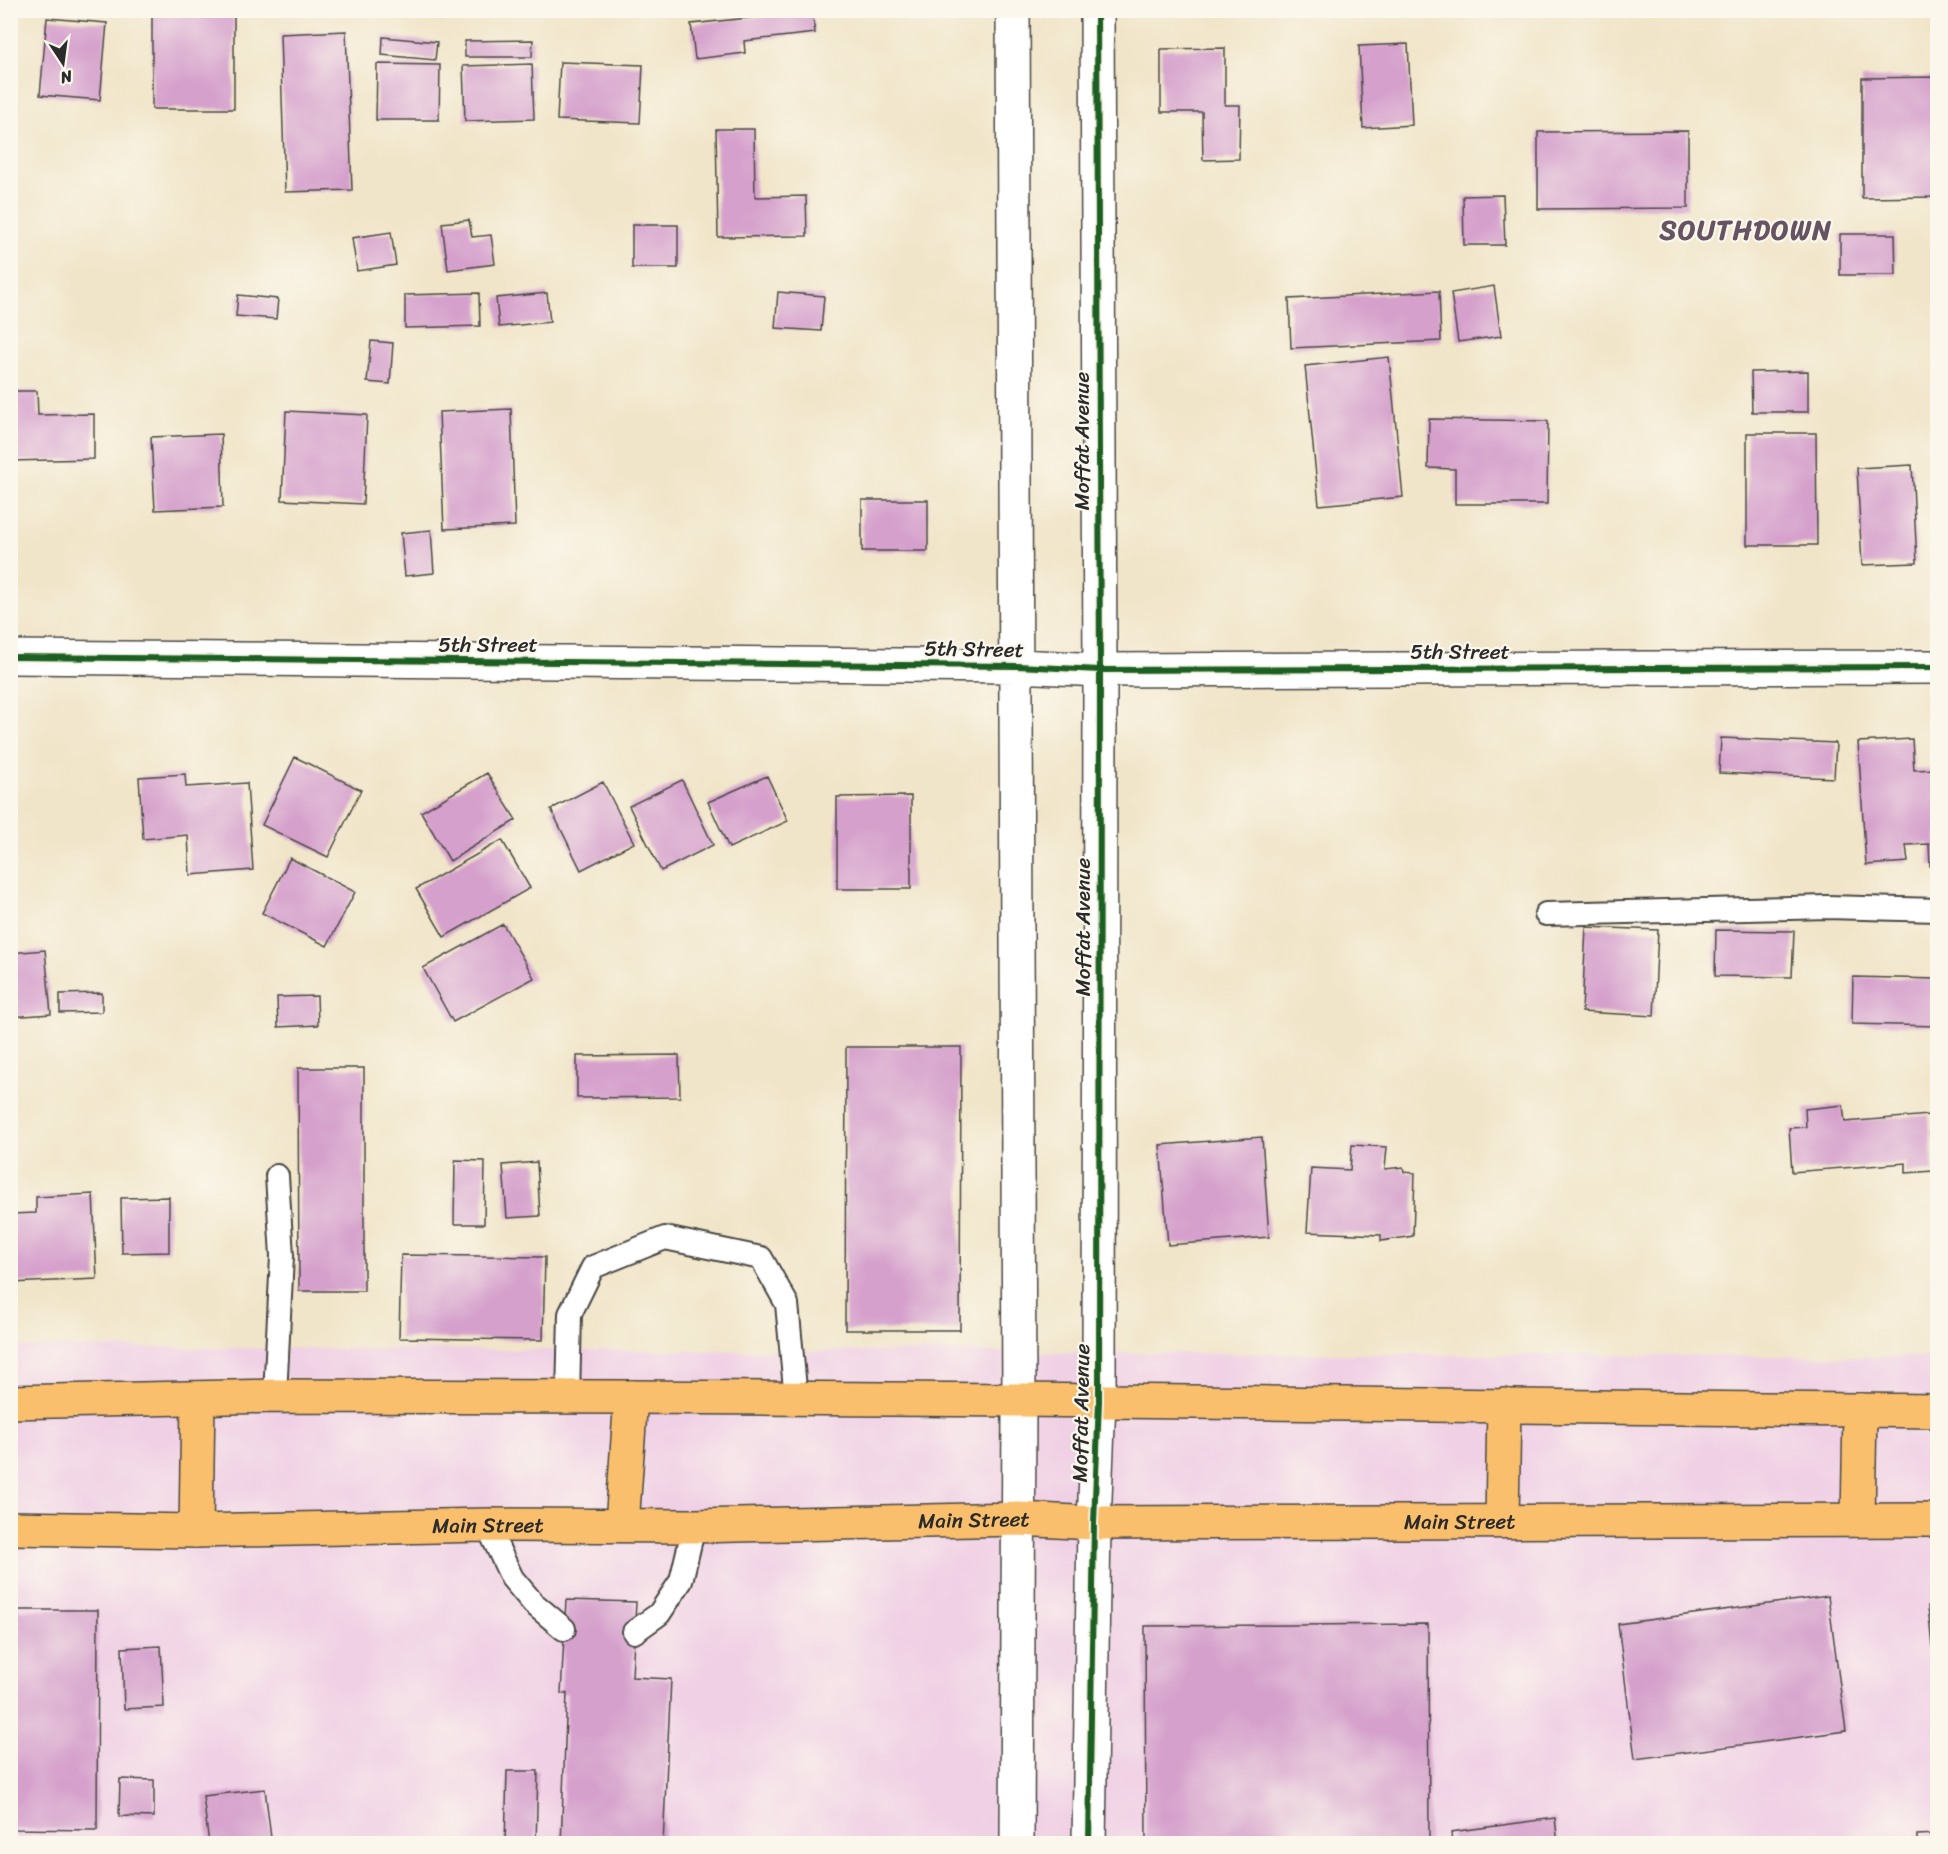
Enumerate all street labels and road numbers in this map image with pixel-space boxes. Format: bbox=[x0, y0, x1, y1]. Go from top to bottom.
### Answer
street label: Moffat Avenue bbox=[1063, 371, 1101, 510]
street label: 5th Street bbox=[438, 626, 538, 664]
street label: 5th Street bbox=[924, 629, 1024, 669]
street label: 5th Street bbox=[1410, 633, 1510, 671]
street label: Moffat Avenue bbox=[1064, 857, 1102, 996]
street label: Moffat Avenue bbox=[1061, 1343, 1101, 1483]
street label: Main Street bbox=[918, 1500, 1031, 1540]
street label: Main Street bbox=[1404, 1503, 1515, 1541]
street label: Main Street bbox=[432, 1506, 544, 1545]

